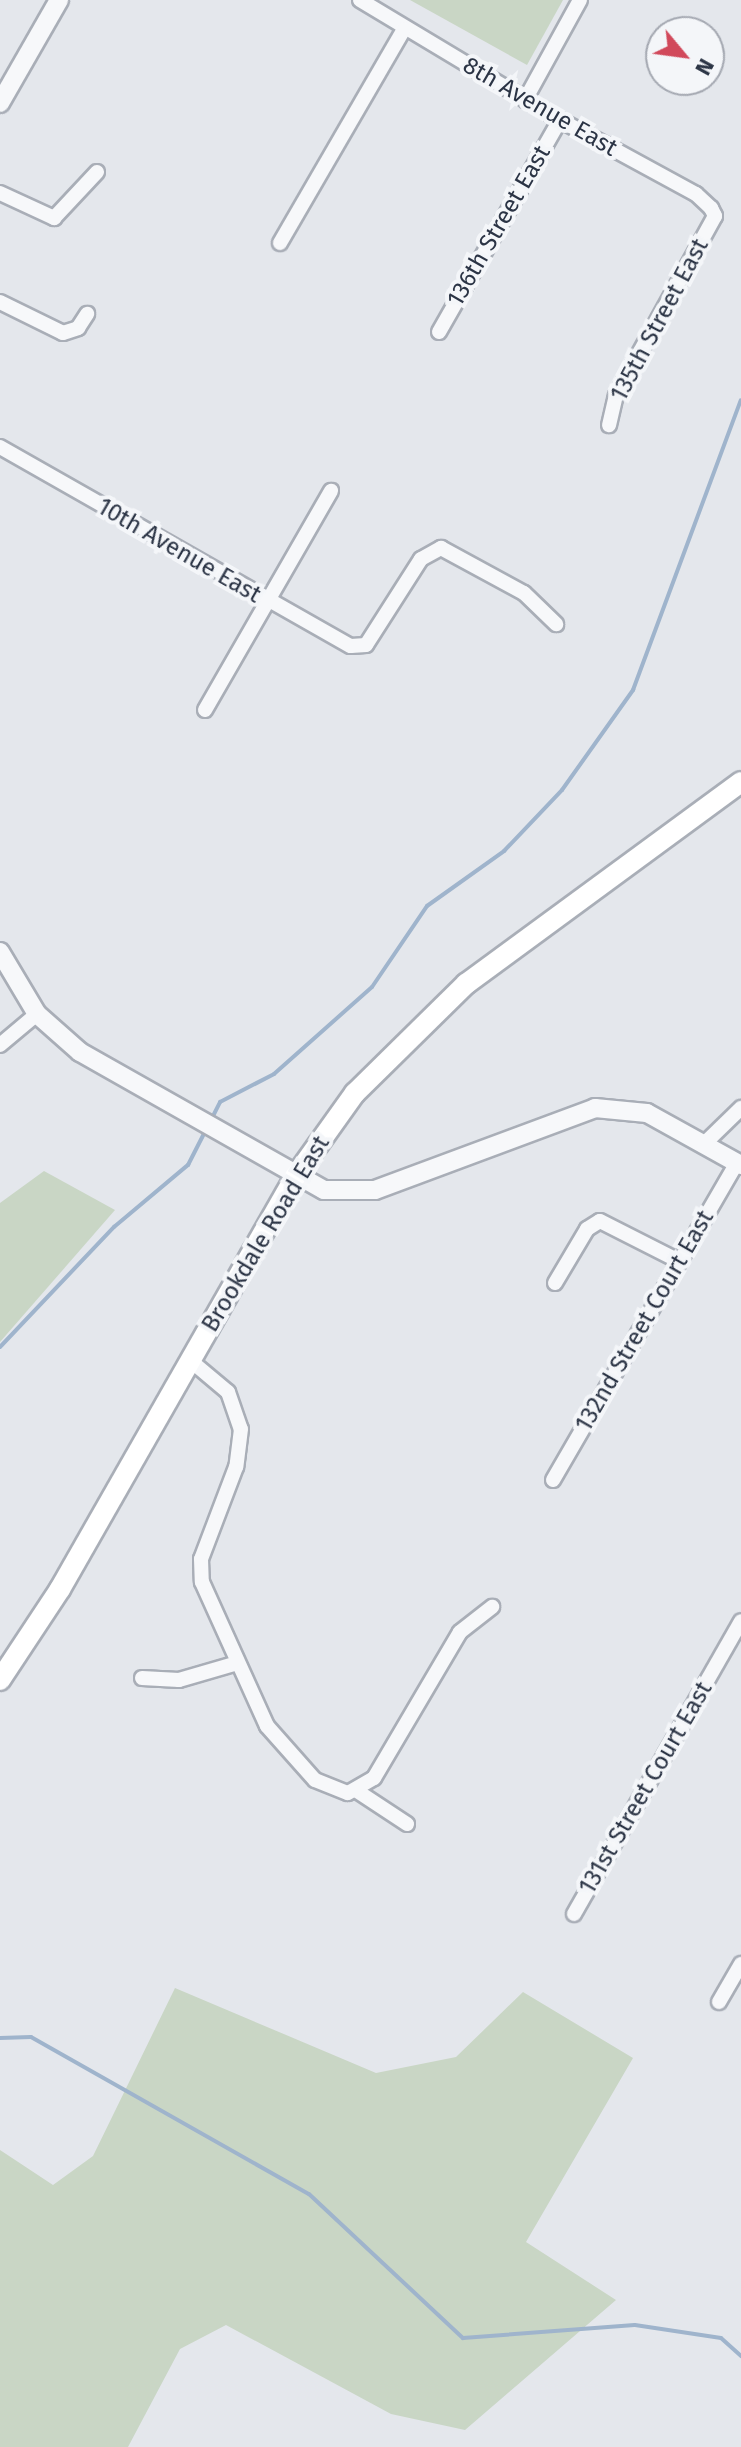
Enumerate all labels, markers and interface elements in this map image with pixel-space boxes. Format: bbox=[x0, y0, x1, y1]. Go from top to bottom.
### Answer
north arrow bbox=[645, 16, 725, 96]
street label: 8th Avenue East bbox=[458, 51, 622, 163]
text: N bbox=[689, 54, 720, 80]
street label: 136th Street East bbox=[441, 140, 557, 312]
street label: 135th Street East bbox=[605, 234, 715, 406]
street label: 10th Avenue East bbox=[92, 492, 266, 610]
street label: Brookdale Road East bbox=[196, 1131, 336, 1337]
street label: 132nd Street Court East bbox=[570, 1205, 720, 1437]
street label: 131st Street Court East bbox=[573, 1677, 719, 1899]

